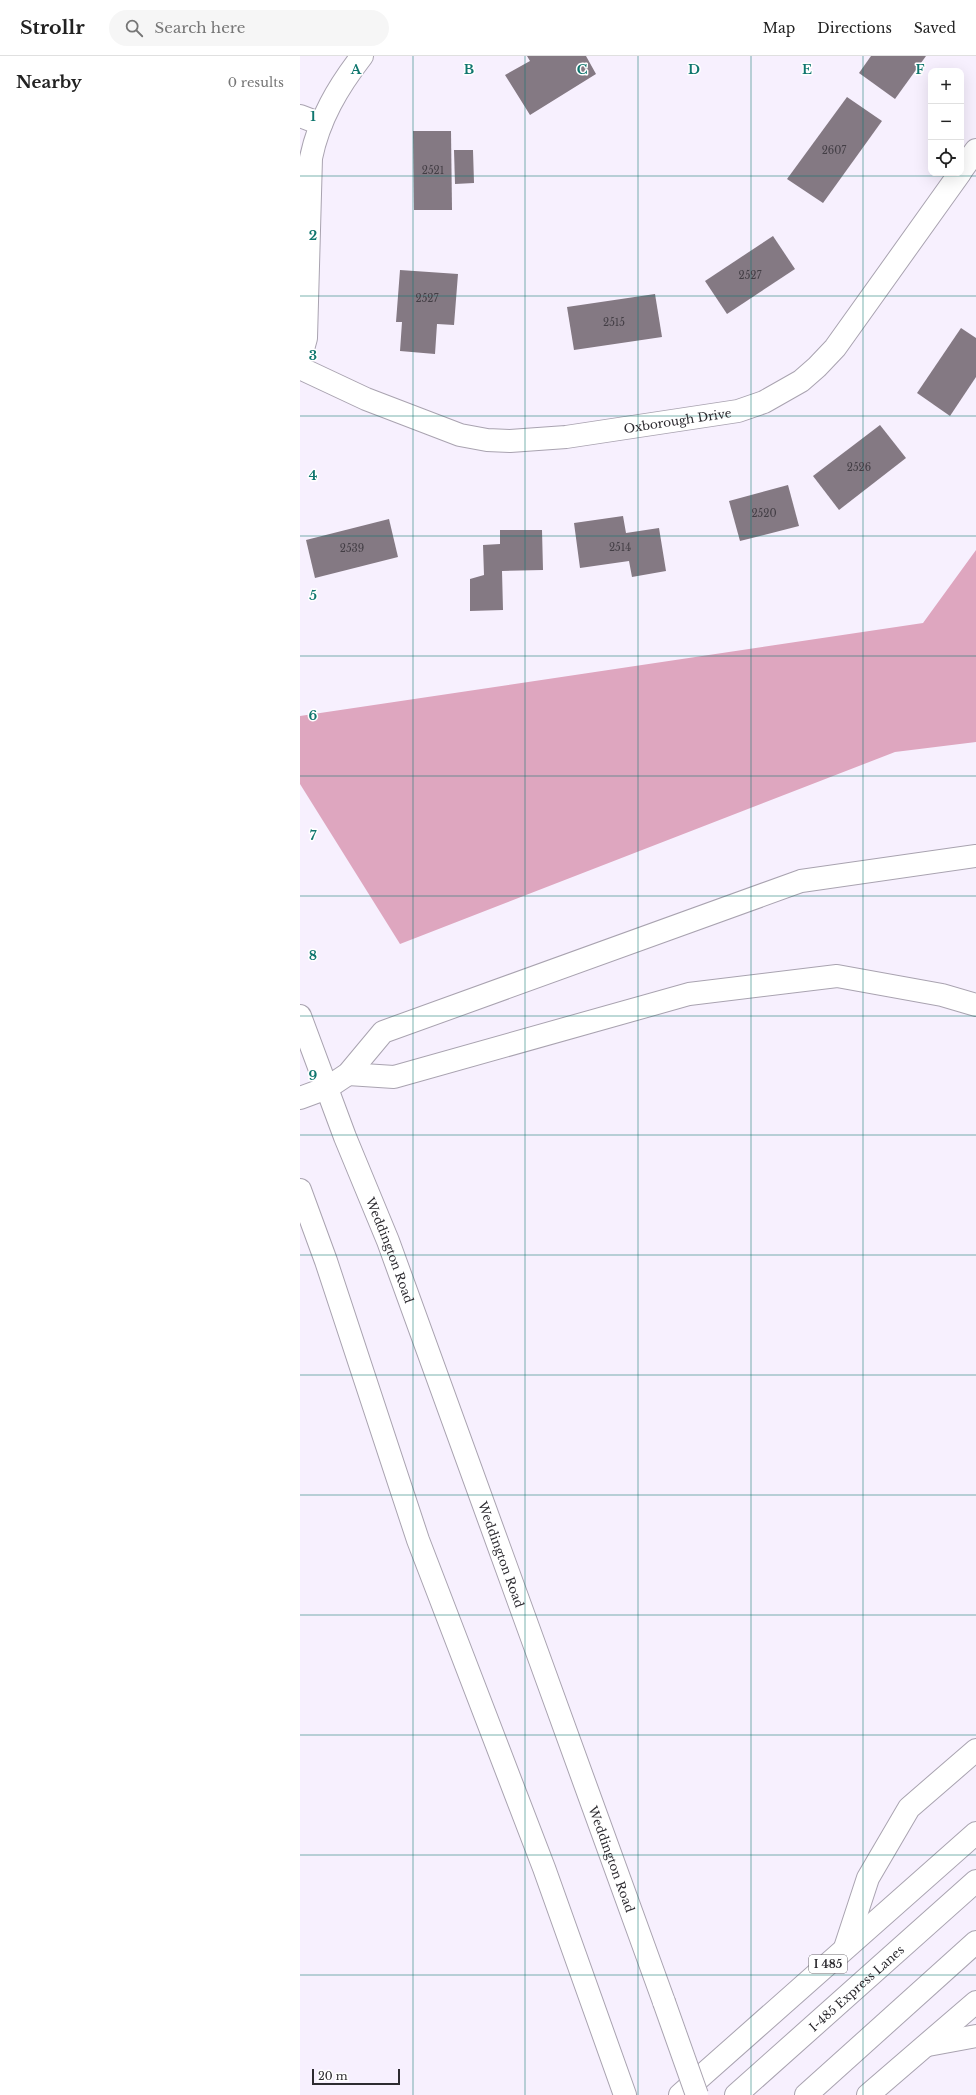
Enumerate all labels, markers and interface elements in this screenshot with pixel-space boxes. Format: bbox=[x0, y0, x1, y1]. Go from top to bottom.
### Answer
search box bbox=[109, 10, 389, 46]
text: Strollr bbox=[20, 16, 85, 39]
icon: search bbox=[123, 17, 145, 39]
text: Search here bbox=[155, 18, 245, 37]
text: Map bbox=[763, 19, 795, 37]
text: Directions bbox=[817, 19, 892, 37]
text: Saved bbox=[914, 19, 956, 37]
text: A bbox=[350, 61, 362, 78]
text: B bbox=[464, 61, 474, 78]
text: C bbox=[577, 61, 588, 78]
text: D bbox=[688, 61, 700, 78]
text: E bbox=[802, 61, 812, 78]
text: F bbox=[916, 61, 925, 78]
map controls bbox=[928, 68, 964, 176]
button: + bbox=[928, 68, 964, 104]
text: Nearby bbox=[16, 72, 82, 93]
text: 0 results bbox=[228, 74, 284, 91]
button: − bbox=[928, 104, 964, 140]
text: 1 bbox=[310, 108, 316, 125]
button: locate bbox=[928, 140, 964, 176]
house number: 2607 bbox=[822, 144, 847, 157]
house number: 2521 bbox=[422, 164, 444, 177]
text: 2 bbox=[309, 227, 317, 244]
house number: 2527 bbox=[738, 269, 762, 282]
house number: 2527 bbox=[415, 292, 439, 305]
house number: 2515 bbox=[603, 316, 625, 329]
text: 3 bbox=[309, 347, 317, 364]
street label: Oxborough Drive bbox=[623, 405, 733, 436]
house number: 2526 bbox=[847, 461, 871, 474]
text: 4 bbox=[309, 467, 318, 484]
house number: 2520 bbox=[751, 507, 777, 520]
house number: 2514 bbox=[609, 541, 631, 554]
house number: 2539 bbox=[340, 542, 364, 555]
text: 5 bbox=[309, 587, 317, 604]
text: 6 bbox=[309, 707, 318, 724]
text: 7 bbox=[310, 827, 317, 844]
text: 8 bbox=[309, 947, 317, 964]
text: 9 bbox=[309, 1067, 318, 1084]
street label: Weddington Road bbox=[363, 1194, 417, 1305]
street label: Weddington Road bbox=[475, 1498, 528, 1610]
street label: Weddington Road bbox=[586, 1803, 638, 1914]
street label: I-485 Express Lanes bbox=[806, 1942, 907, 2034]
road number: I 485 bbox=[809, 1955, 847, 1973]
scale bar bbox=[312, 2067, 400, 2086]
text: 20 m bbox=[318, 2069, 348, 2083]

